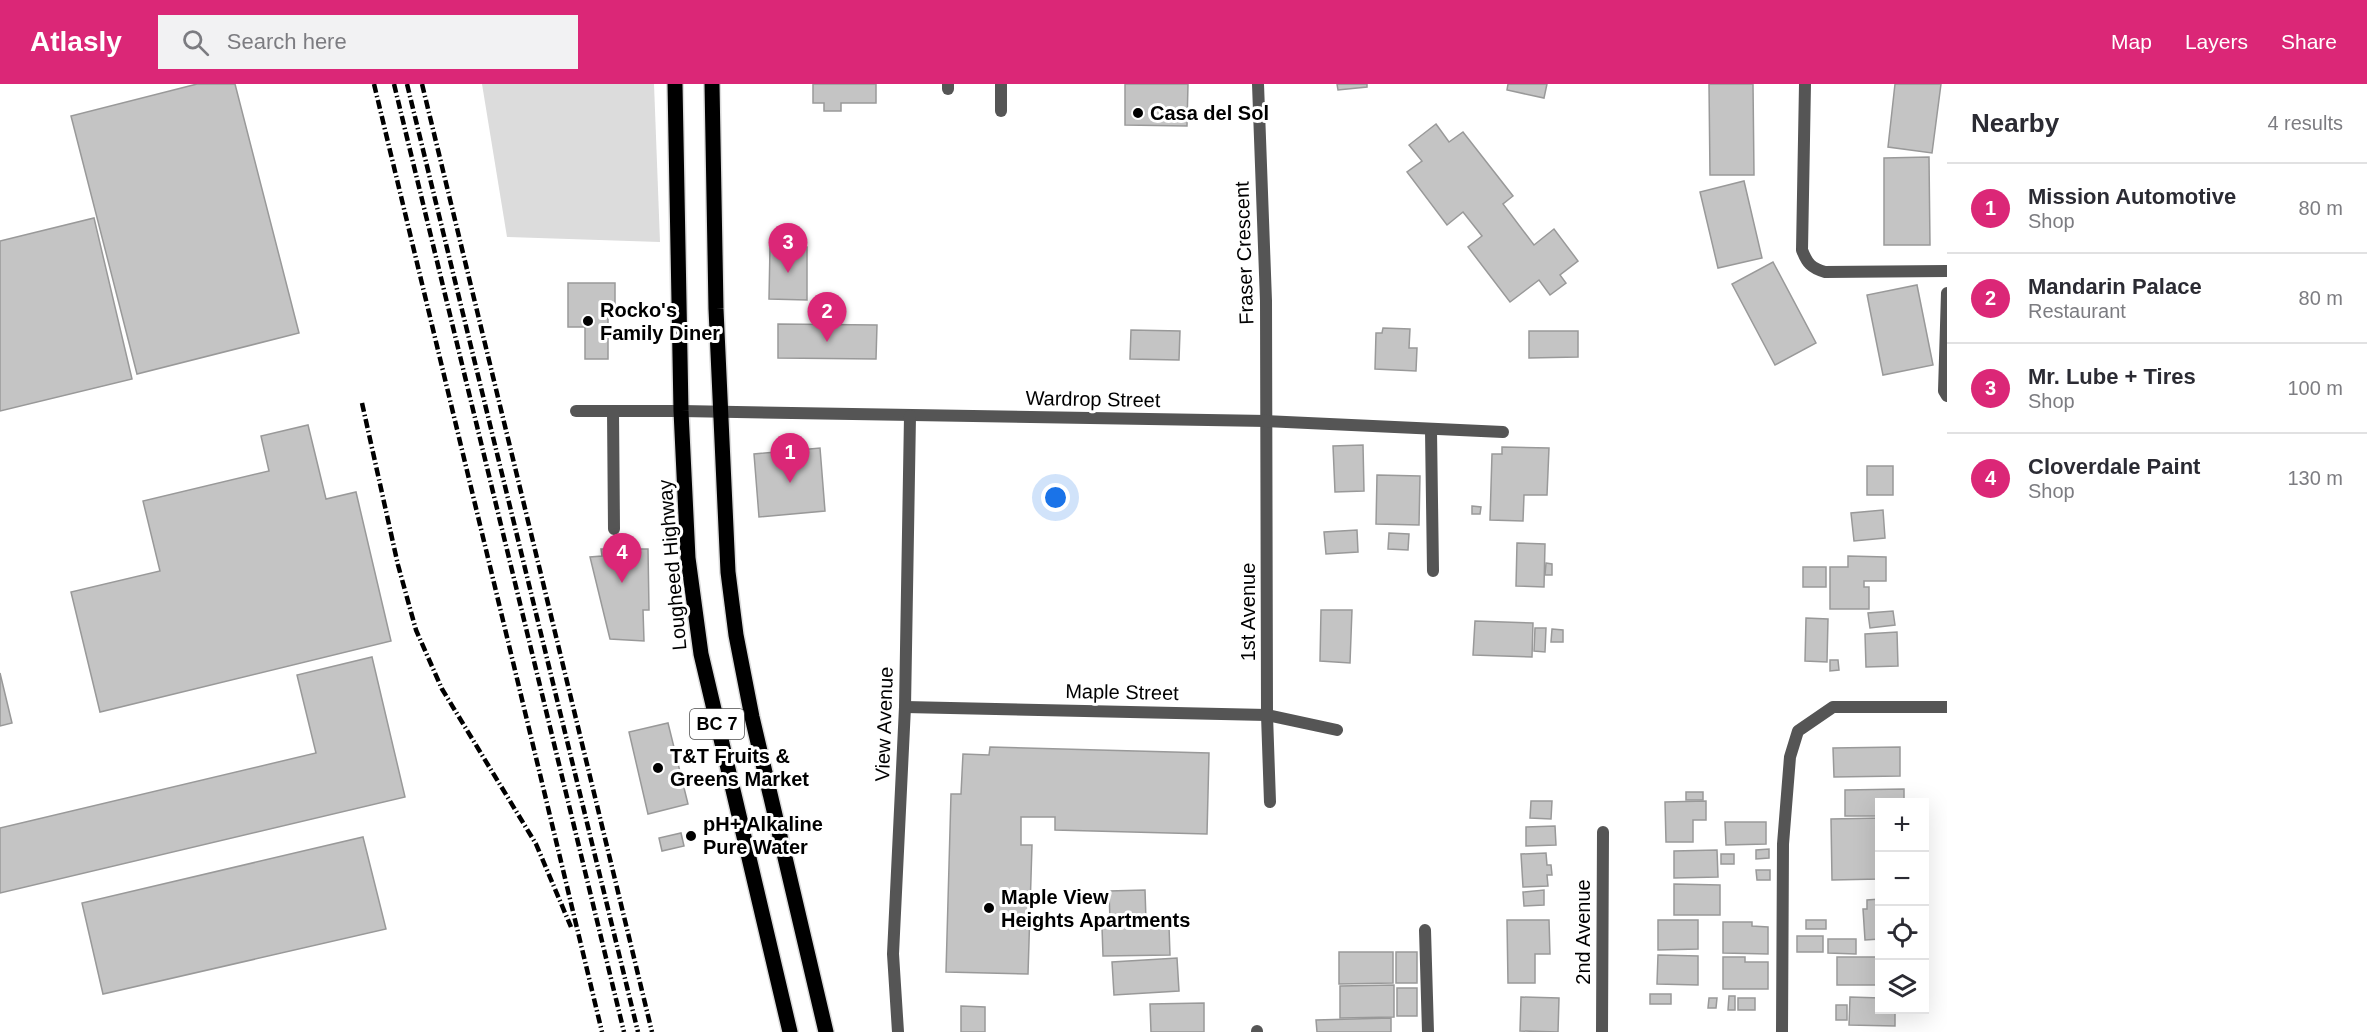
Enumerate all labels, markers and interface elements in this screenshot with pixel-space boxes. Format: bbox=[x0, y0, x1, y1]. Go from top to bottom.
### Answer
search box bbox=[158, 15, 578, 69]
text: Atlasly bbox=[30, 26, 122, 57]
icon: search bbox=[179, 26, 212, 59]
text: Search here bbox=[227, 29, 347, 54]
text: Map bbox=[2111, 30, 2152, 53]
text: Layers bbox=[2185, 30, 2248, 53]
text: Share bbox=[2281, 30, 2337, 53]
place label: Casa del Sol bbox=[1150, 102, 1269, 124]
marker: Casa del Sol bbox=[1131, 106, 1145, 120]
text: Nearby bbox=[1971, 108, 2059, 138]
text: 4 results bbox=[2267, 112, 2343, 134]
street label: Fraser Crescent bbox=[1230, 181, 1257, 325]
text: Mission Automotive bbox=[2028, 184, 2236, 209]
text: 1 bbox=[1985, 197, 1996, 219]
text: 80 m bbox=[2299, 197, 2343, 219]
text: Shop bbox=[2028, 210, 2075, 232]
pin: 3 bbox=[768, 224, 808, 273]
text: Mandarin Palace bbox=[2028, 274, 2202, 299]
text: 2 bbox=[1985, 287, 1996, 309]
text: 80 m bbox=[2299, 287, 2343, 309]
pin: 2 bbox=[808, 292, 846, 342]
place label: Rocko's Family Diner bbox=[600, 299, 720, 344]
text: Restaurant bbox=[2028, 300, 2126, 322]
marker: Rocko's Family Diner bbox=[581, 314, 595, 328]
text: Mr. Lube + Tires bbox=[2028, 364, 2196, 389]
text: 3 bbox=[1985, 377, 1996, 399]
text: 100 m bbox=[2287, 377, 2343, 399]
street label: Wardrop Street bbox=[1025, 387, 1161, 411]
text: Shop bbox=[2028, 390, 2075, 412]
pin: 1 bbox=[770, 434, 810, 483]
text: Cloverdale Paint bbox=[2028, 454, 2200, 479]
text: 4 bbox=[1985, 467, 1996, 489]
text: 130 m bbox=[2287, 467, 2343, 489]
street label: Lougheed Highway bbox=[654, 479, 690, 651]
text: Shop bbox=[2028, 480, 2075, 502]
your location bbox=[1041, 483, 1070, 512]
pin: 4 bbox=[602, 534, 642, 583]
street label: 1st Avenue bbox=[1237, 563, 1259, 661]
street label: View Avenue bbox=[871, 666, 897, 782]
street label: Maple Street bbox=[1065, 680, 1179, 704]
road number: BC 7 bbox=[690, 709, 744, 739]
place label: T&T Fruits & Greens Market bbox=[670, 745, 809, 790]
marker: T&T Fruits & Greens Market bbox=[651, 761, 665, 775]
map controls bbox=[1875, 798, 1929, 1014]
button: + bbox=[1875, 798, 1929, 852]
place label: pH+ Alkaline Pure Water bbox=[703, 813, 823, 858]
marker: pH+ Alkaline Pure Water bbox=[684, 829, 698, 843]
button: − bbox=[1875, 852, 1929, 906]
street label: 2nd Avenue bbox=[1572, 879, 1594, 985]
place label: Maple View Heights Apartments bbox=[1001, 886, 1190, 931]
marker: Maple View Heights Apartments bbox=[982, 901, 996, 915]
button: locate bbox=[1875, 906, 1929, 960]
button: layers bbox=[1875, 960, 1929, 1014]

